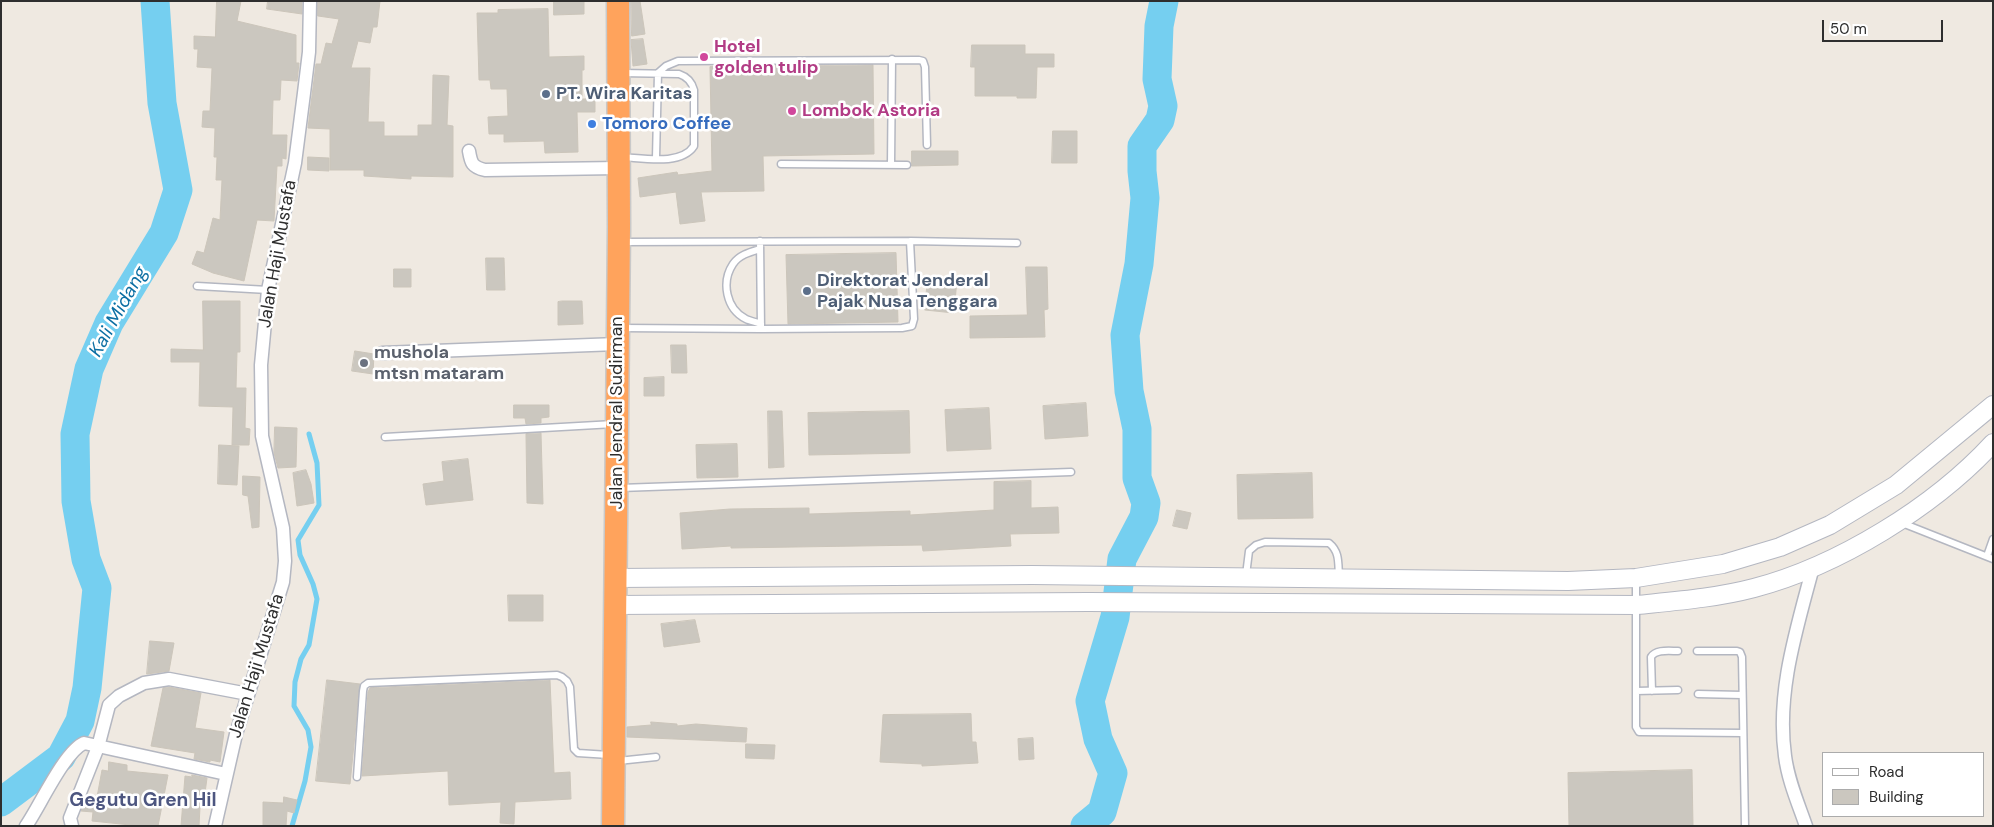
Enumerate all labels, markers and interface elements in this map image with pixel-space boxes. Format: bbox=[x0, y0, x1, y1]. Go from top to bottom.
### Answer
scale bar bbox=[1824, 10, 1945, 42]
text: 50 m bbox=[1830, 19, 1867, 39]
place label: Hotel golden tulip bbox=[714, 36, 819, 78]
marker: Hotel golden tulip bbox=[698, 51, 710, 63]
place label: PT. Wira Karitas bbox=[556, 83, 692, 105]
marker: PT. Wira Karitas bbox=[540, 88, 552, 100]
place label: Lombok Astoria bbox=[802, 100, 940, 122]
marker: Lombok Astoria bbox=[786, 105, 798, 117]
place label: Tomoro Coffee bbox=[602, 113, 731, 135]
marker: Tomoro Coffee bbox=[586, 118, 598, 130]
street label: Jalan Haji Mustafa bbox=[254, 178, 302, 330]
water label: Kali Midang bbox=[85, 263, 153, 361]
place label: Direktorat Jenderal Pajak Nusa Tenggara bbox=[817, 270, 998, 312]
marker: Direktorat Jenderal Pajak Nusa Tenggara bbox=[801, 285, 813, 297]
street label: Jalan Jendral Sudirman bbox=[606, 316, 628, 510]
place label: mushola mtsn mataram bbox=[374, 342, 504, 384]
marker: mushola mtsn mataram bbox=[358, 357, 370, 369]
street label: Jalan Haji Mustafa bbox=[225, 591, 289, 741]
legend bbox=[1822, 752, 1984, 817]
text: Road bbox=[1869, 762, 1904, 782]
text: Building bbox=[1869, 787, 1924, 807]
district label: Gegutu Gren Hil bbox=[69, 790, 217, 812]

